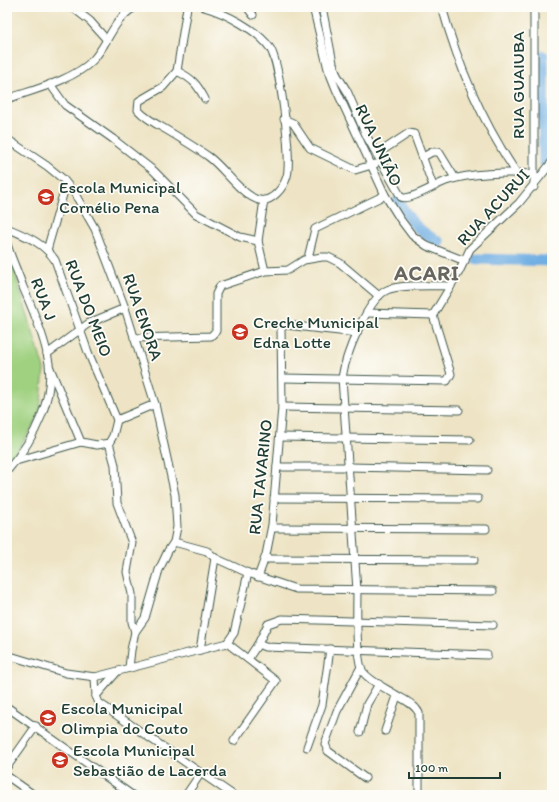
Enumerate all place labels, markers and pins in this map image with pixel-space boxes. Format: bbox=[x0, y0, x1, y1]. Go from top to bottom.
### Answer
place label: Escola Municipal Cornélio Pena bbox=[59, 177, 181, 217]
school or university icon: Escola Municipal Cornélio Pena bbox=[36, 187, 56, 207]
place label: Creche Municipal Edna Lotte bbox=[253, 312, 379, 352]
school or university icon: Creche Municipal Edna Lotte bbox=[230, 322, 250, 342]
place label: Escola Municipal Olimpia do Couto bbox=[61, 698, 188, 738]
school or university icon: Escola Municipal Olimpia do Couto bbox=[38, 708, 58, 728]
place label: Escola Municipal Sebastião de Lacerda bbox=[73, 740, 227, 780]
school or university icon: Escola Municipal Sebastião de Lacerda bbox=[50, 750, 70, 770]

